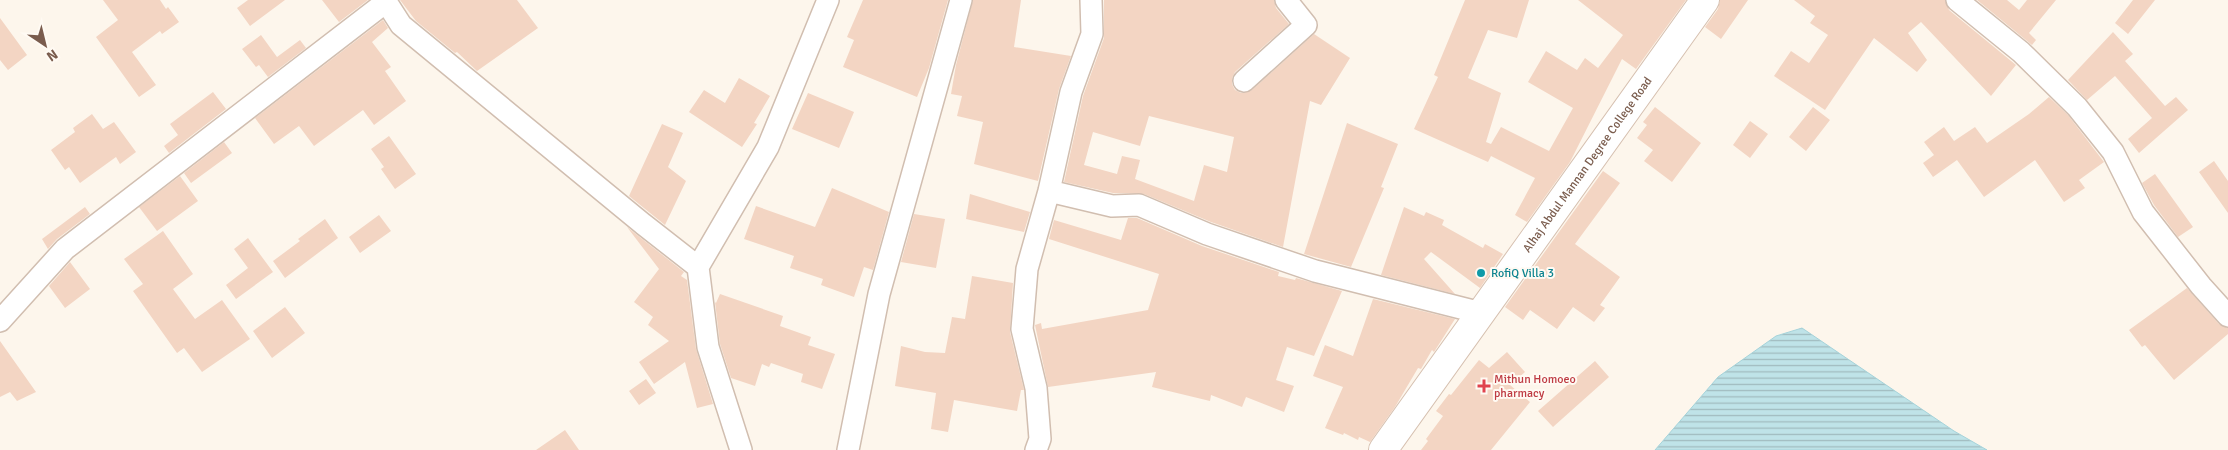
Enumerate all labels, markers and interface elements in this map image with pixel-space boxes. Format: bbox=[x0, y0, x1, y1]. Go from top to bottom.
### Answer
north arrow bbox=[20, 20, 70, 70]
text: N bbox=[43, 45, 61, 65]
street label: Alhaj Abdul Mannan Degree College Road bbox=[1519, 74, 1655, 255]
place label: RofiQ Villa 3 bbox=[1491, 266, 1554, 281]
marker: RofiQ Villa 3 bbox=[1475, 267, 1487, 279]
place label: Mithun Homoeo pharmacy bbox=[1494, 372, 1576, 401]
marker: Mithun Homoeo pharmacy bbox=[1478, 380, 1490, 392]

